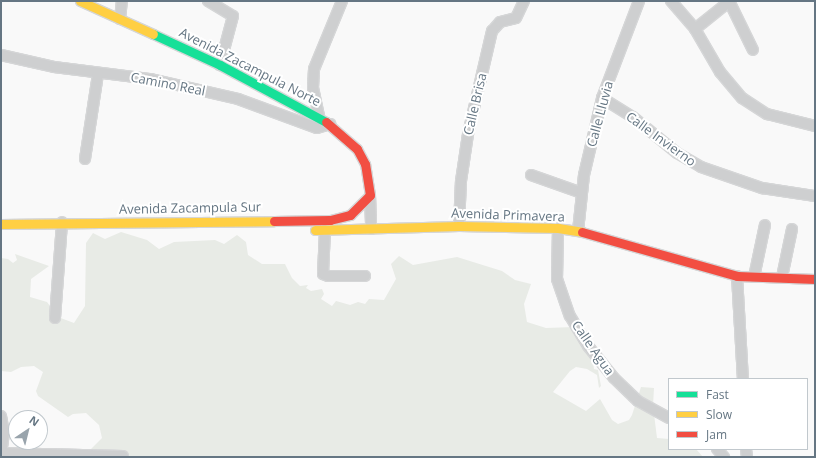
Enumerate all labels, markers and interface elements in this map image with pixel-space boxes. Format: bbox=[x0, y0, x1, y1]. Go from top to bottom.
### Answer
street label: Avenida Zacampula Norte bbox=[177, 24, 323, 110]
street label: Camino Real bbox=[129, 69, 207, 99]
street label: Calle Brisa bbox=[460, 72, 490, 136]
street label: Calle Lluvia bbox=[584, 79, 616, 149]
street label: Calle Invierno bbox=[623, 108, 699, 170]
street label: Avenida Zacampula Sur bbox=[119, 199, 261, 217]
street label: Avenida Primavera bbox=[451, 205, 565, 225]
street label: Calle Agua bbox=[569, 318, 617, 378]
legend bbox=[668, 378, 808, 450]
text: Fast bbox=[706, 386, 729, 403]
text: Slow bbox=[706, 406, 732, 423]
north arrow bbox=[8, 410, 48, 450]
text: N bbox=[27, 412, 43, 429]
text: Jam bbox=[706, 426, 727, 443]

